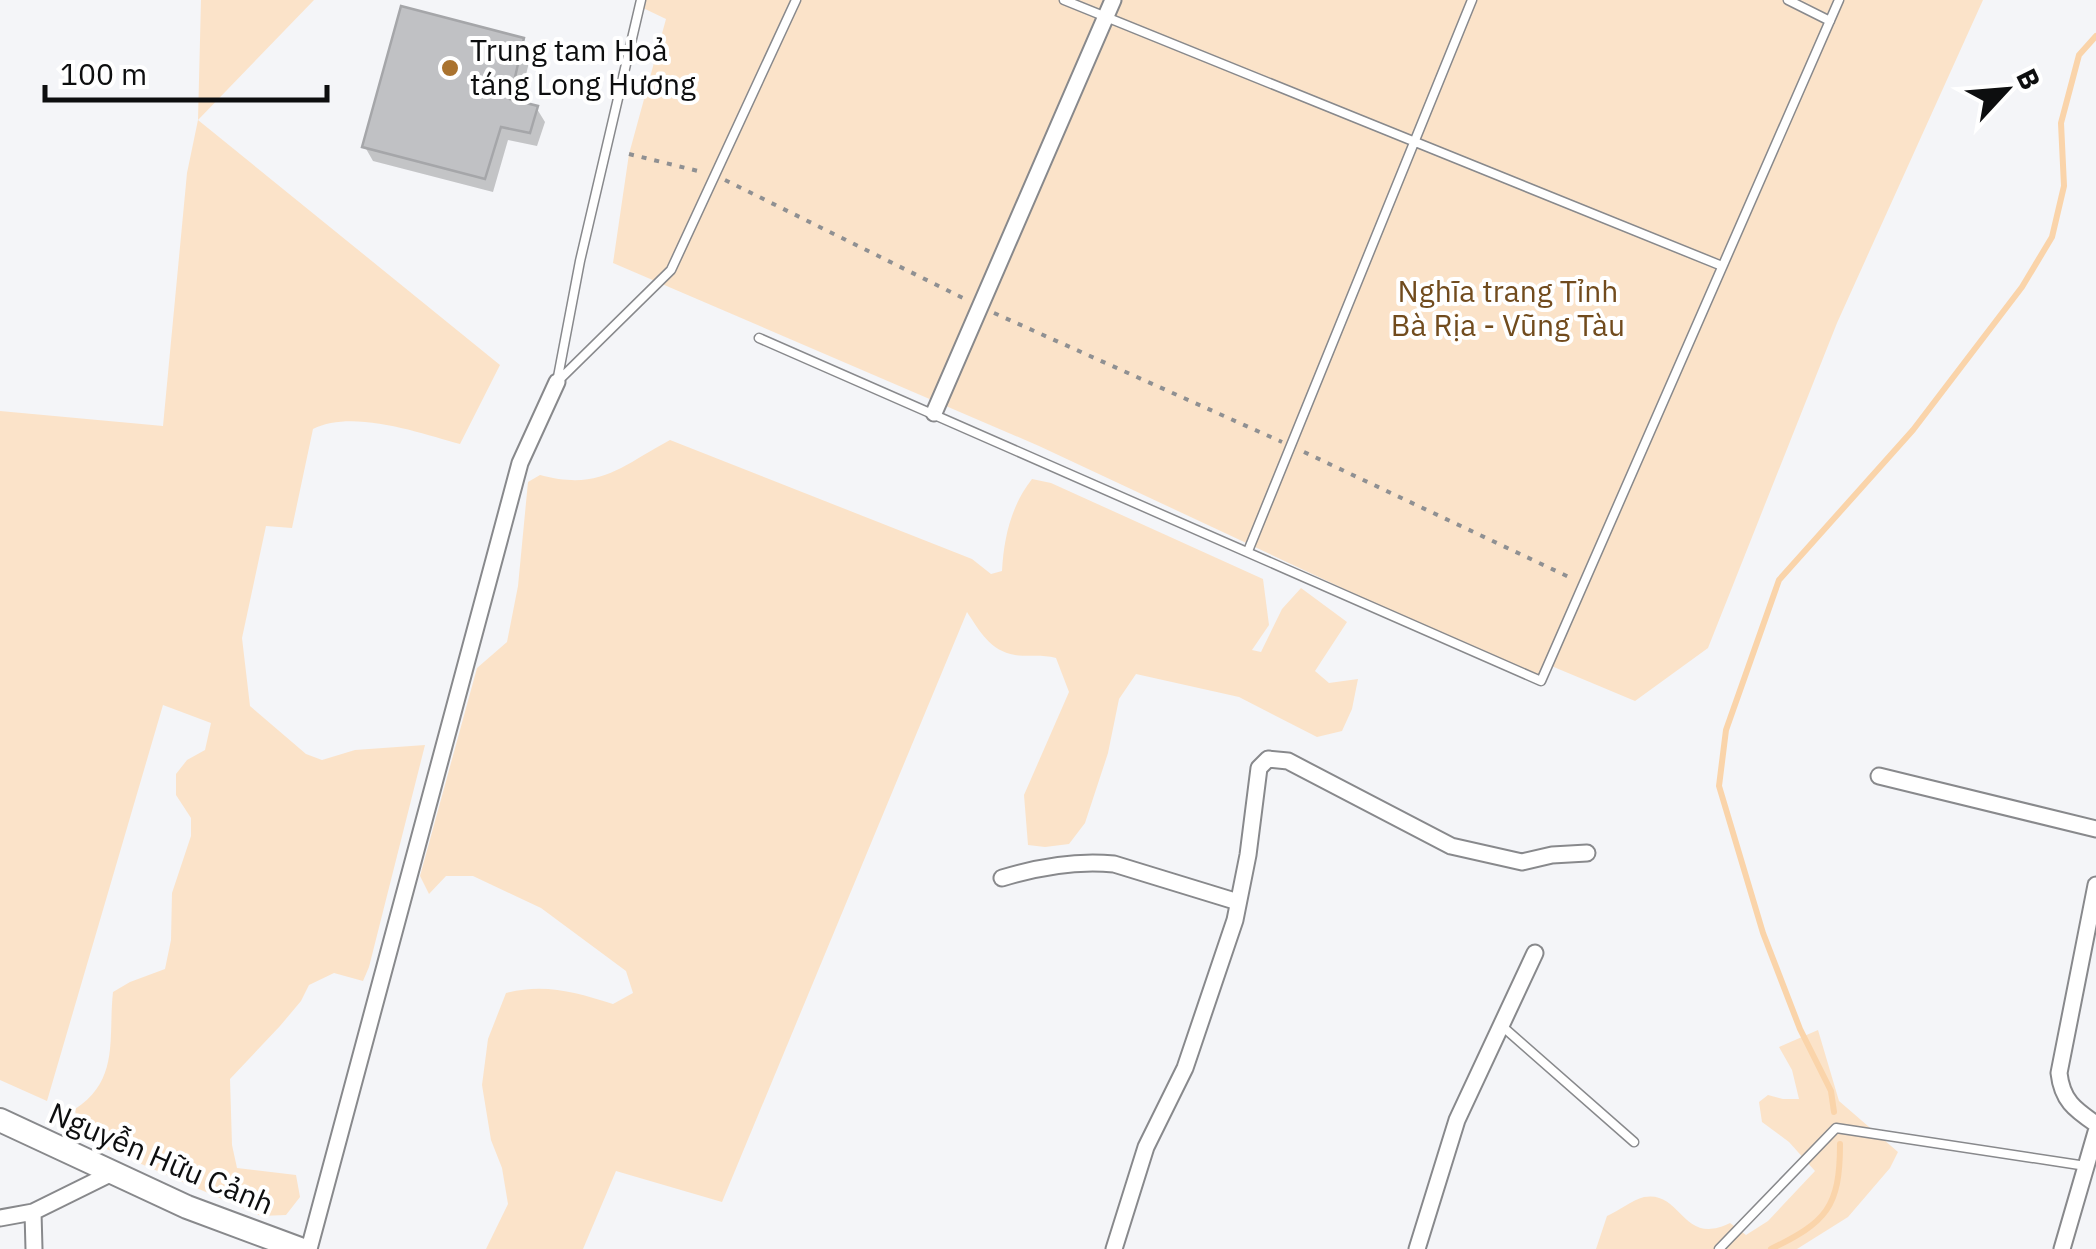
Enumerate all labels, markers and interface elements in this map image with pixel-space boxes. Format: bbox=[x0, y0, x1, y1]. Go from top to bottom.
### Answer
place label: Trung tam Hoả táng Long Hương bbox=[470, 30, 696, 103]
scale bar bbox=[45, 40, 328, 102]
north arrow bbox=[1956, 40, 2056, 140]
text: 100 m bbox=[60, 54, 147, 93]
marker: Trung tam Hoả táng Long Hương bbox=[439, 57, 461, 79]
text: B bbox=[2008, 62, 2050, 95]
park label: Nghĩa trang Tỉnh Bà Rịa - Vũng Tàu bbox=[1391, 271, 1625, 344]
street label: Nguyễn Hữu Cảnh bbox=[43, 1093, 280, 1223]

